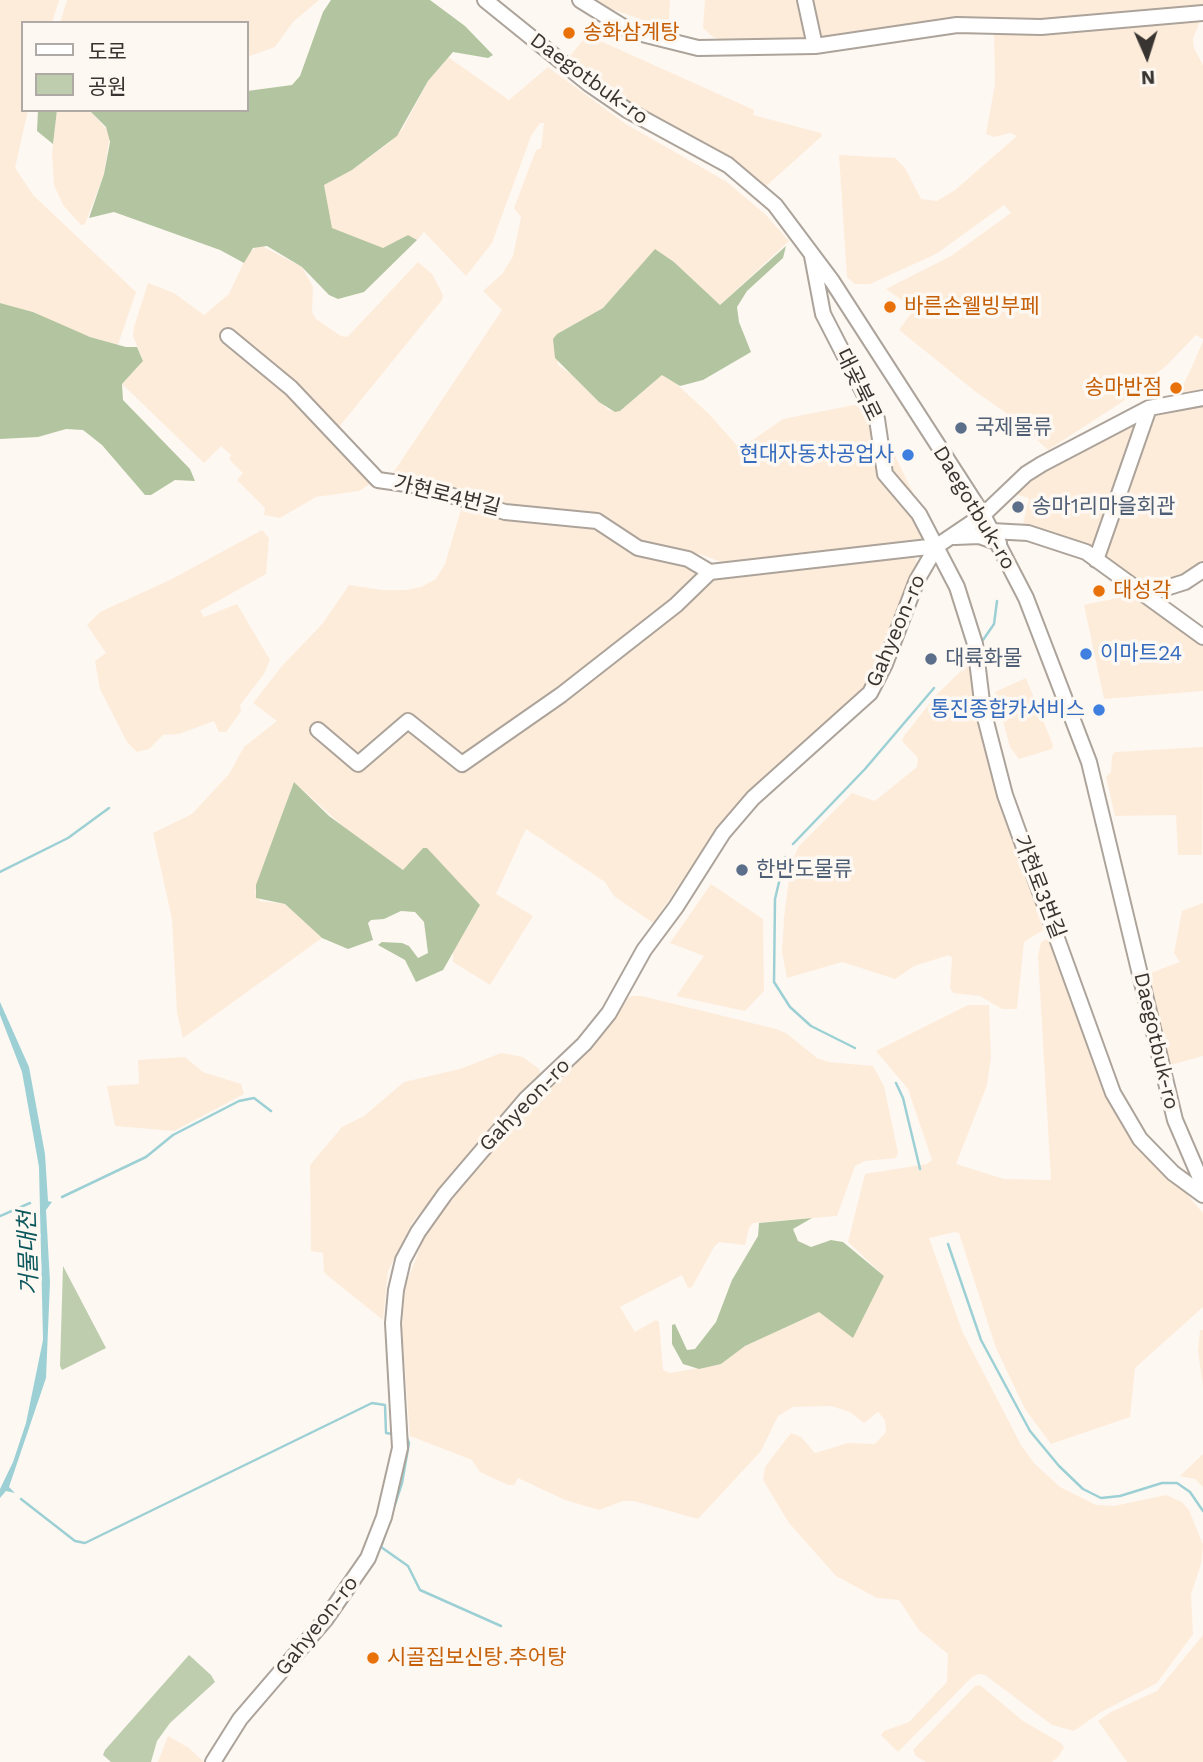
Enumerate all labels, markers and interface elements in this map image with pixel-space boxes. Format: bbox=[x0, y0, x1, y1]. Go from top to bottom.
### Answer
place label: 송화삼계탕 bbox=[583, 20, 680, 46]
legend bbox=[21, 21, 248, 112]
north arrow bbox=[1112, 21, 1182, 91]
marker: 송화삼계탕 bbox=[561, 25, 577, 41]
street label: Daegotbuk-ro bbox=[525, 28, 653, 130]
text: 도로 bbox=[88, 39, 127, 64]
text: N bbox=[1140, 66, 1156, 89]
text: 공원 bbox=[88, 74, 127, 99]
place label: 바른손웰빙부페 bbox=[904, 294, 1039, 320]
marker: 바른손웰빙부페 bbox=[882, 299, 898, 315]
street label: 대곶북로 bbox=[830, 345, 886, 425]
place label: 송마반점 bbox=[1085, 375, 1162, 401]
marker: 송마반점 bbox=[1168, 380, 1184, 396]
place label: 국제물류 bbox=[975, 415, 1052, 441]
marker: 국제물류 bbox=[953, 420, 969, 436]
place label: 현대자동차공업사 bbox=[739, 442, 894, 468]
street label: Daegotbuk-ro bbox=[927, 442, 1021, 574]
marker: 현대자동차공업사 bbox=[900, 447, 916, 463]
street label: 가현로4번길 bbox=[391, 471, 503, 521]
place label: 송마1리마을회관 bbox=[1032, 494, 1175, 520]
marker: 송마1리마을회관 bbox=[1010, 499, 1026, 515]
street label: Gahyeon-ro bbox=[861, 571, 931, 691]
place label: 대성각 bbox=[1113, 578, 1171, 604]
marker: 대성각 bbox=[1091, 583, 1107, 599]
place label: 이마트24 bbox=[1100, 641, 1182, 667]
place label: 대륙화물 bbox=[945, 646, 1022, 672]
marker: 이마트24 bbox=[1078, 646, 1094, 662]
marker: 대륙화물 bbox=[923, 651, 939, 667]
place label: 통진종합카서비스 bbox=[930, 697, 1085, 723]
marker: 통진종합카서비스 bbox=[1091, 702, 1107, 718]
street label: 가현로3번길 bbox=[1008, 832, 1070, 942]
place label: 한반도물류 bbox=[756, 857, 853, 883]
marker: 한반도물류 bbox=[734, 862, 750, 878]
street label: Daegotbuk-ro bbox=[1128, 970, 1184, 1112]
street label: Gahyeon-ro bbox=[474, 1053, 576, 1157]
water label: 거물대천 bbox=[14, 1210, 44, 1296]
street label: Gahyeon-ro bbox=[270, 1571, 364, 1681]
place label: 시골집보신탕.추어탕 bbox=[387, 1645, 566, 1671]
marker: 시골집보신탕.추어탕 bbox=[365, 1650, 381, 1666]

